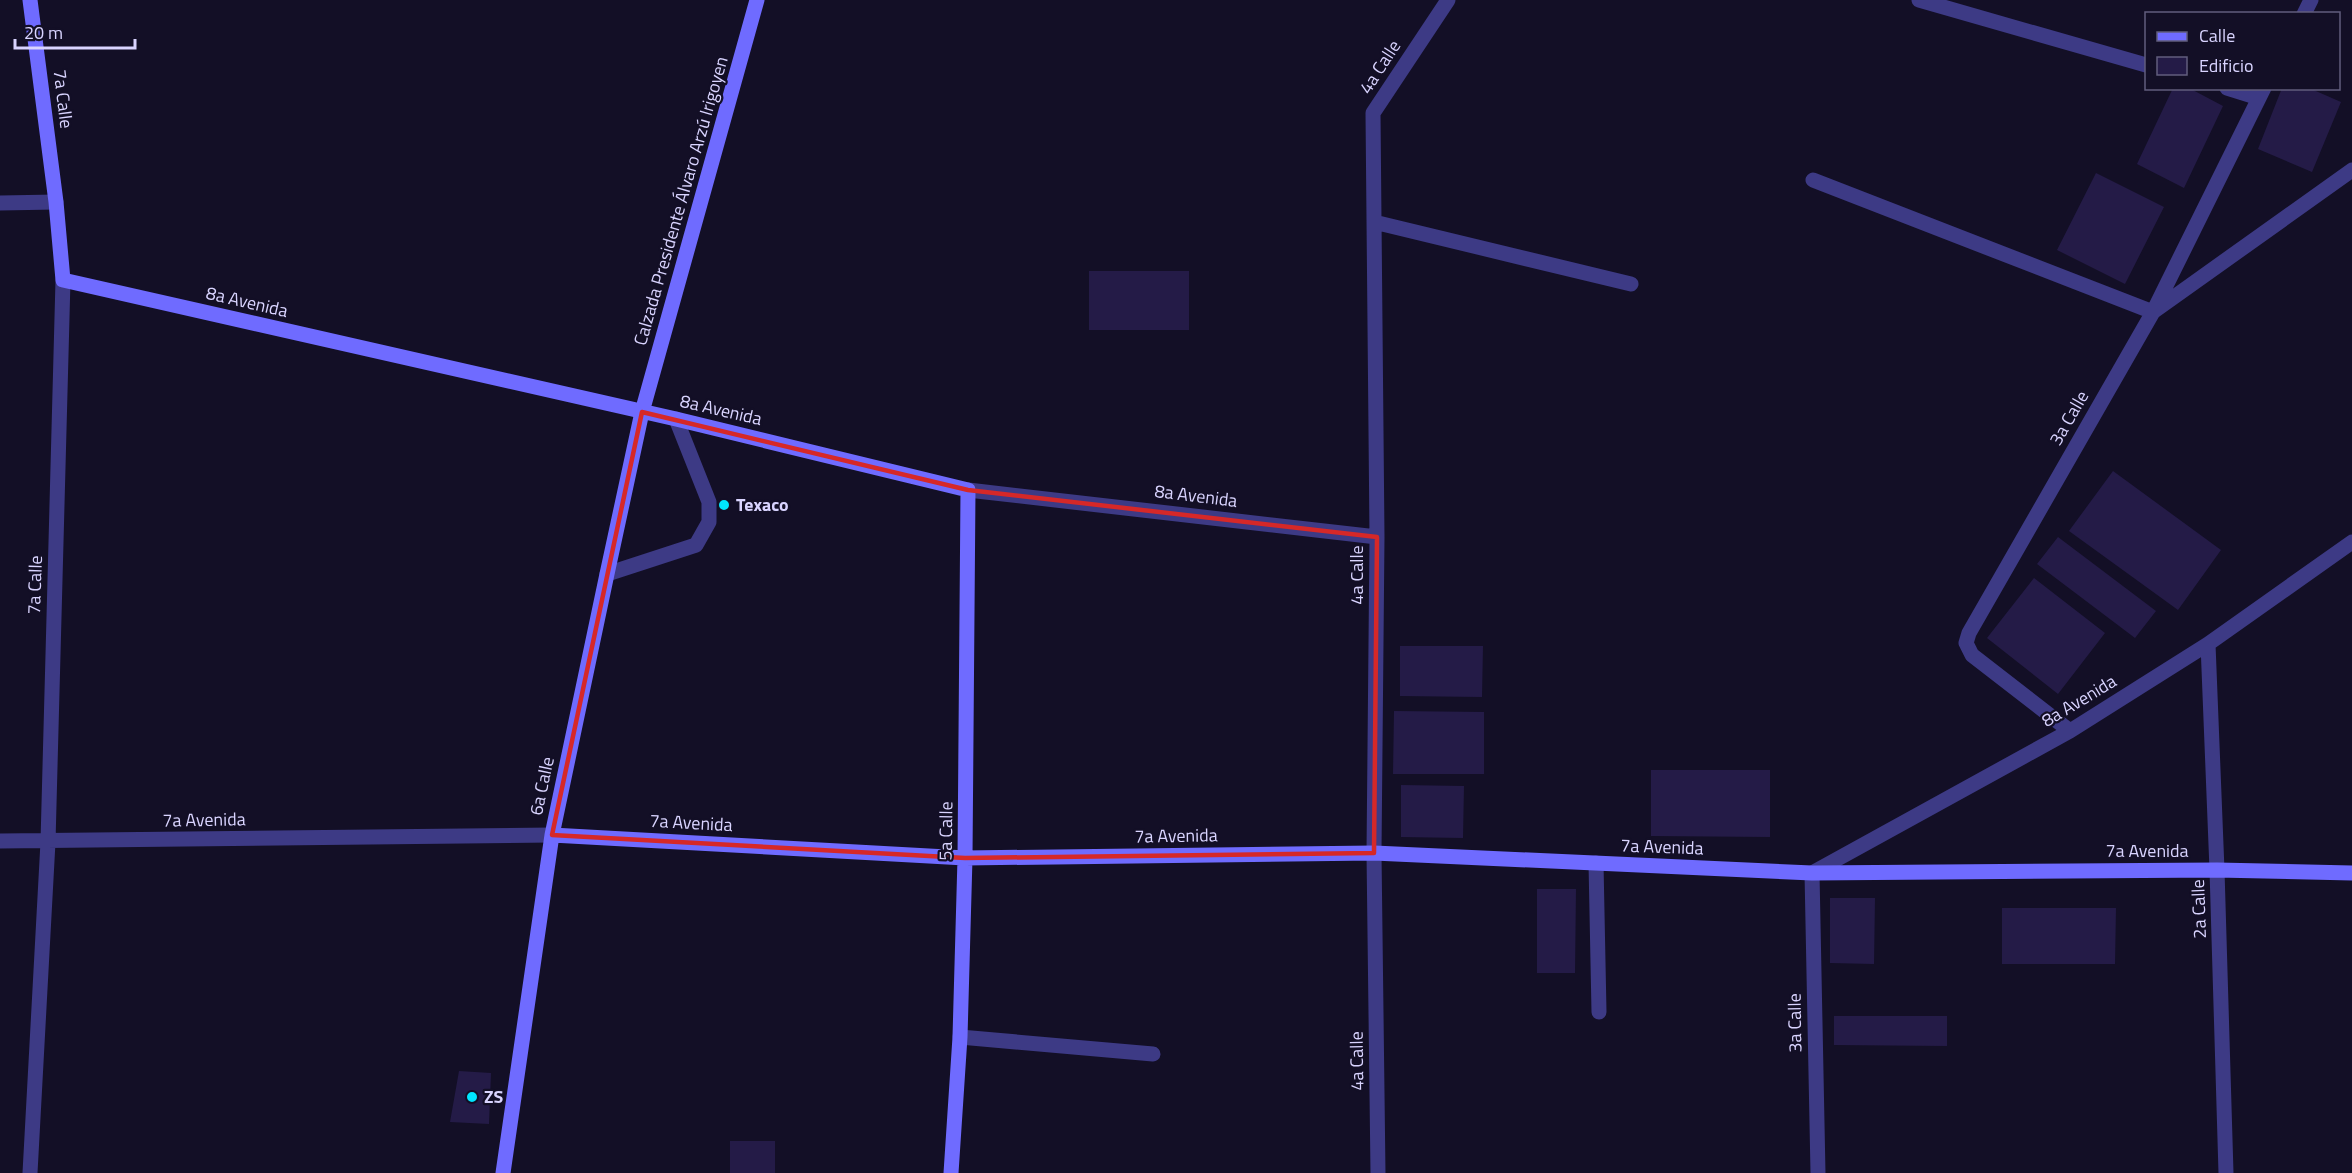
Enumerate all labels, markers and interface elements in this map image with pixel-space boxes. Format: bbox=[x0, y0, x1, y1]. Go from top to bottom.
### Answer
scale bar bbox=[15, 12, 135, 50]
legend bbox=[2145, 12, 2340, 90]
text: 20 m bbox=[24, 19, 63, 46]
text: Calle bbox=[2199, 22, 2235, 49]
street label: 4a Calle bbox=[1352, 35, 1407, 99]
text: Edificio bbox=[2199, 52, 2253, 79]
street label: Calzada Presidente Álvaro Arzú Irigoyen bbox=[626, 53, 735, 349]
street label: 7a Calle bbox=[46, 68, 81, 130]
street label: 8a Avenida bbox=[204, 279, 291, 324]
street label: 3a Calle bbox=[2042, 385, 2095, 450]
street label: 8a Avenida bbox=[678, 387, 765, 432]
street label: 8a Avenida bbox=[1153, 477, 1239, 514]
place label: Texaco bbox=[736, 491, 789, 518]
marker: Texaco bbox=[717, 498, 731, 512]
street label: 4a Calle bbox=[1343, 545, 1370, 605]
street label: 7a Calle bbox=[20, 555, 49, 615]
street label: 8a Avenida bbox=[2036, 668, 2121, 734]
street label: 6a Calle bbox=[522, 754, 561, 818]
street label: 5a Calle bbox=[931, 801, 960, 861]
street label: 7a Avenida bbox=[162, 805, 246, 834]
street label: 7a Avenida bbox=[649, 807, 733, 838]
street label: 7a Avenida bbox=[1134, 821, 1218, 850]
street label: 7a Avenida bbox=[1620, 832, 1704, 861]
street label: 7a Avenida bbox=[2105, 837, 2189, 864]
street label: 2a Calle bbox=[2184, 879, 2213, 939]
street label: 3a Calle bbox=[1780, 993, 1809, 1053]
street label: 4a Calle bbox=[1342, 1031, 1371, 1091]
place label: ZS bbox=[484, 1083, 504, 1110]
marker: ZS bbox=[465, 1090, 479, 1104]

